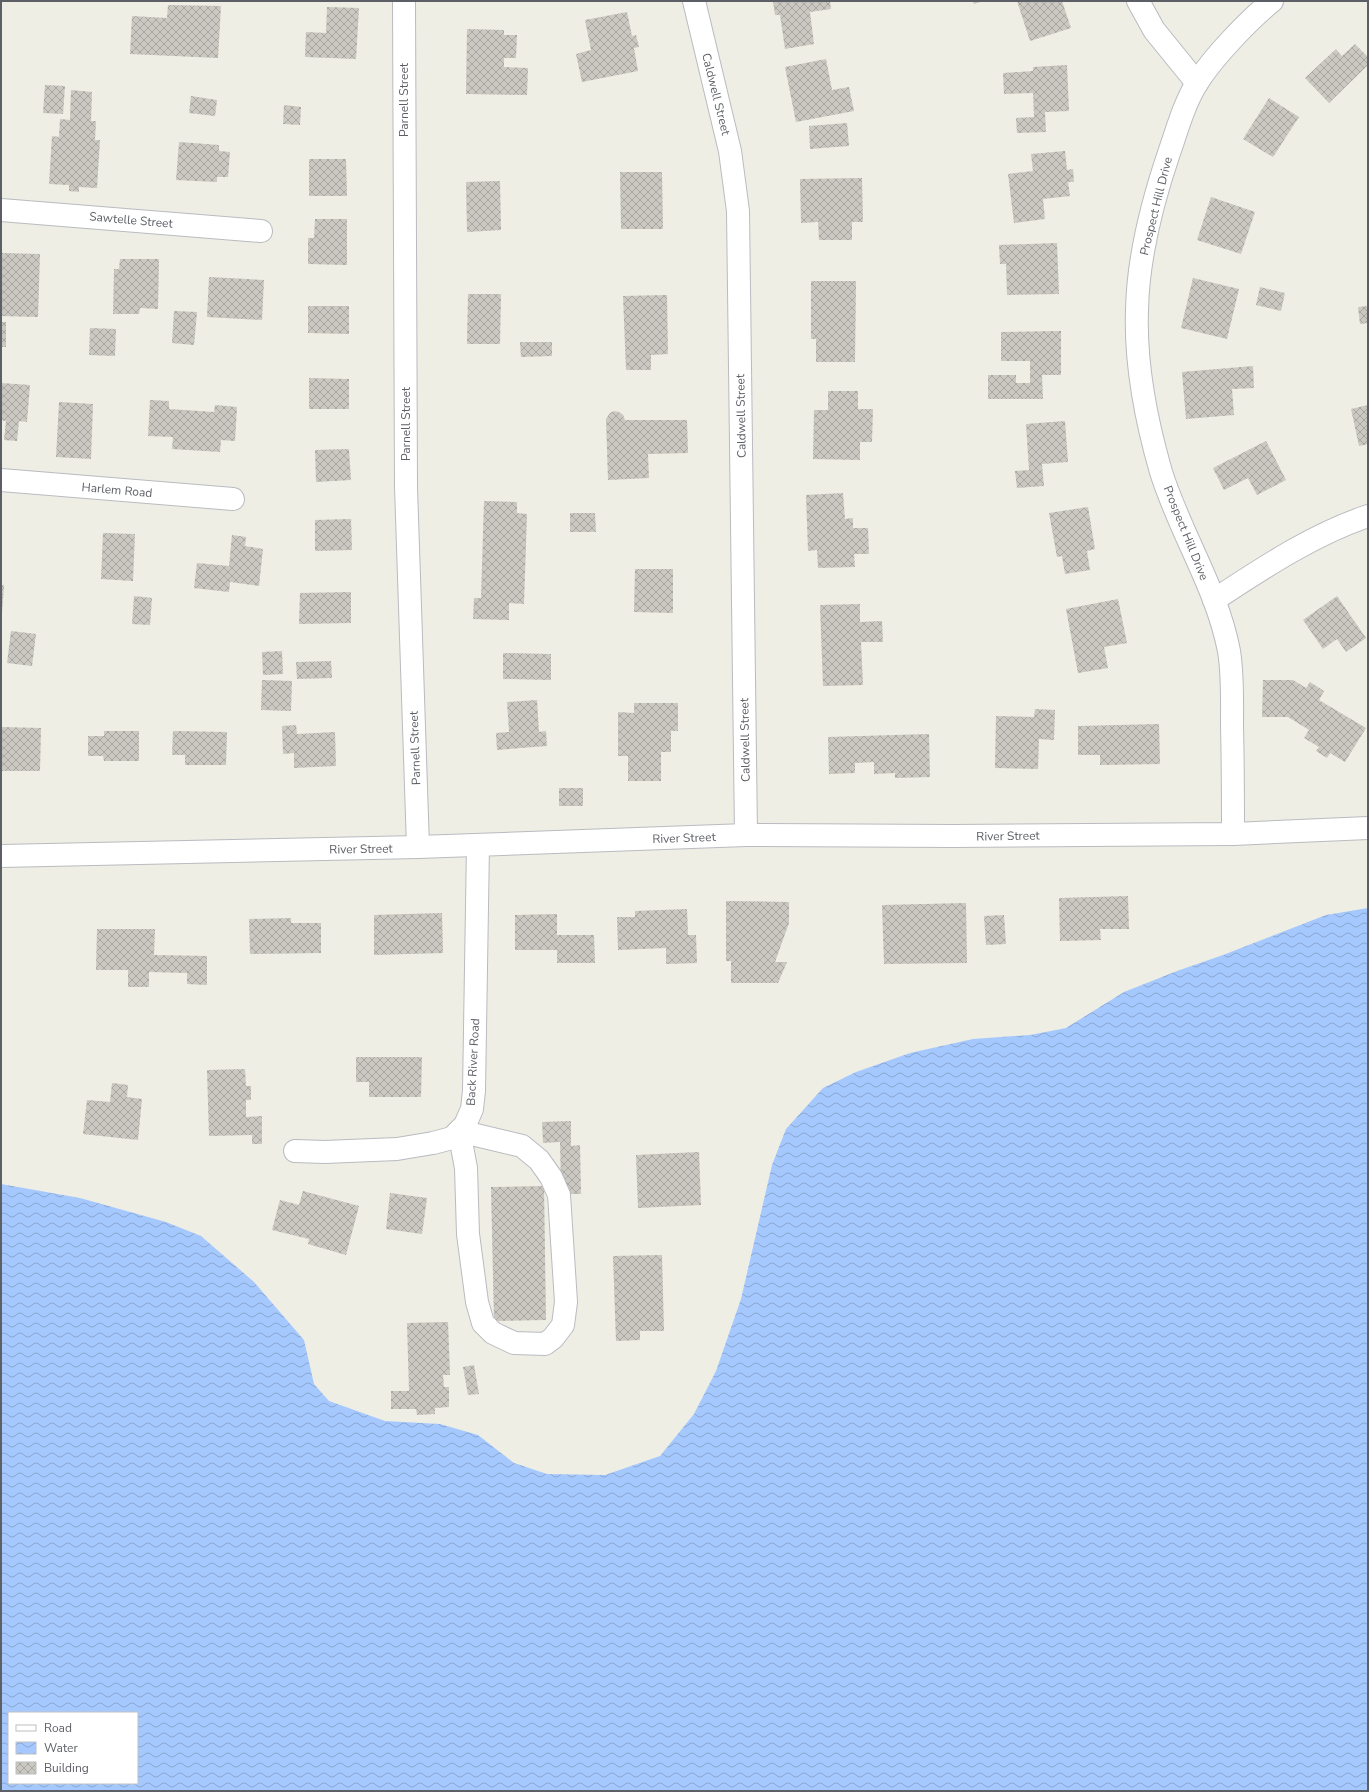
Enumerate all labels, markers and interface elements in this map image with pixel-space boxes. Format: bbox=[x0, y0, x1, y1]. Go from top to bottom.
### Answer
street label: Caldwell Street bbox=[698, 51, 734, 137]
street label: Parnell Street bbox=[396, 62, 412, 137]
street label: Prospect Hill Drive bbox=[1136, 155, 1176, 257]
street label: Sawtelle Street bbox=[89, 208, 174, 232]
street label: Caldwell Street bbox=[732, 373, 750, 458]
street label: Parnell Street bbox=[398, 386, 414, 461]
street label: Harlem Road bbox=[81, 479, 153, 501]
street label: Prospect Hill Drive bbox=[1160, 483, 1212, 583]
street label: Caldwell Street bbox=[736, 697, 754, 782]
street label: Parnell Street bbox=[406, 710, 424, 785]
street label: River Street bbox=[976, 827, 1041, 845]
street label: River Street bbox=[652, 829, 717, 847]
street label: River Street bbox=[329, 840, 394, 858]
street label: Back River Road bbox=[463, 1018, 483, 1106]
legend bbox=[8, 1712, 138, 1784]
text: Road bbox=[44, 1720, 72, 1736]
text: Water bbox=[44, 1740, 78, 1756]
text: Building bbox=[44, 1760, 89, 1776]

